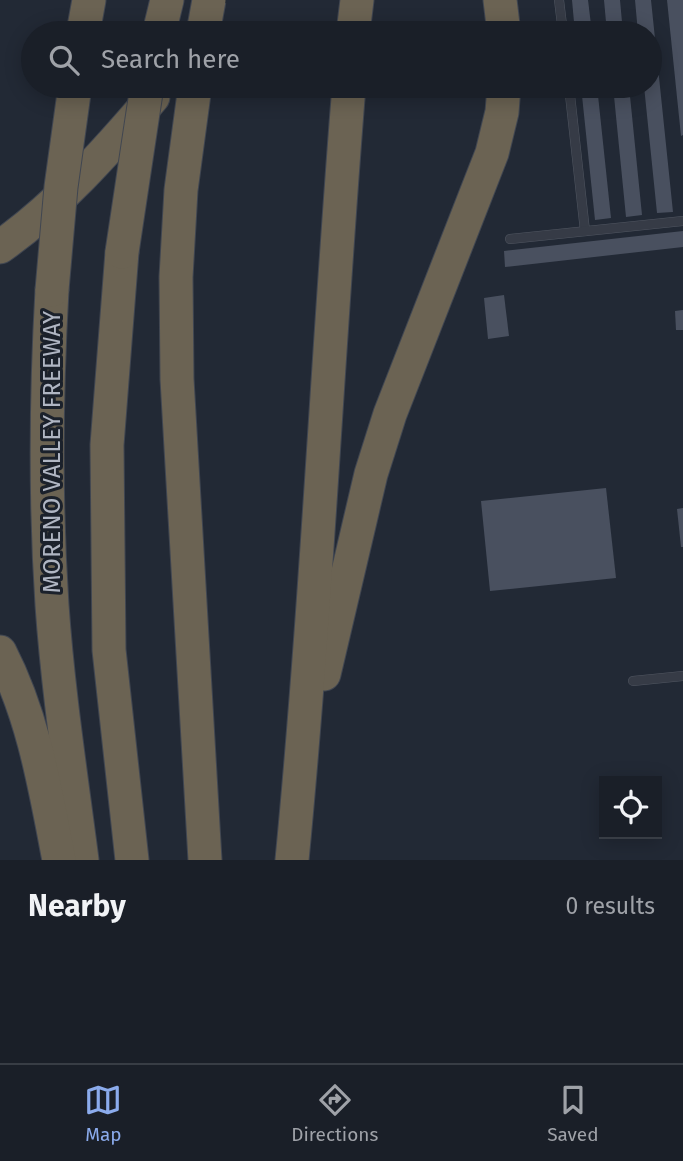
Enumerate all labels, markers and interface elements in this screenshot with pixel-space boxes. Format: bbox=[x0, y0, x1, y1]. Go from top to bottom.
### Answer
search box bbox=[21, 21, 662, 98]
icon: search bbox=[45, 41, 83, 79]
text: Search here bbox=[101, 44, 240, 75]
street label: MORENO VALLEY FREEWAY bbox=[38, 310, 66, 593]
map controls bbox=[599, 776, 662, 839]
button: locate bbox=[599, 776, 662, 839]
text: Nearby bbox=[28, 888, 126, 924]
text: 0 results bbox=[565, 892, 655, 920]
tab: Map bbox=[84, 1081, 122, 1146]
tab: Directions bbox=[291, 1081, 378, 1146]
tab: Saved bbox=[547, 1081, 599, 1146]

